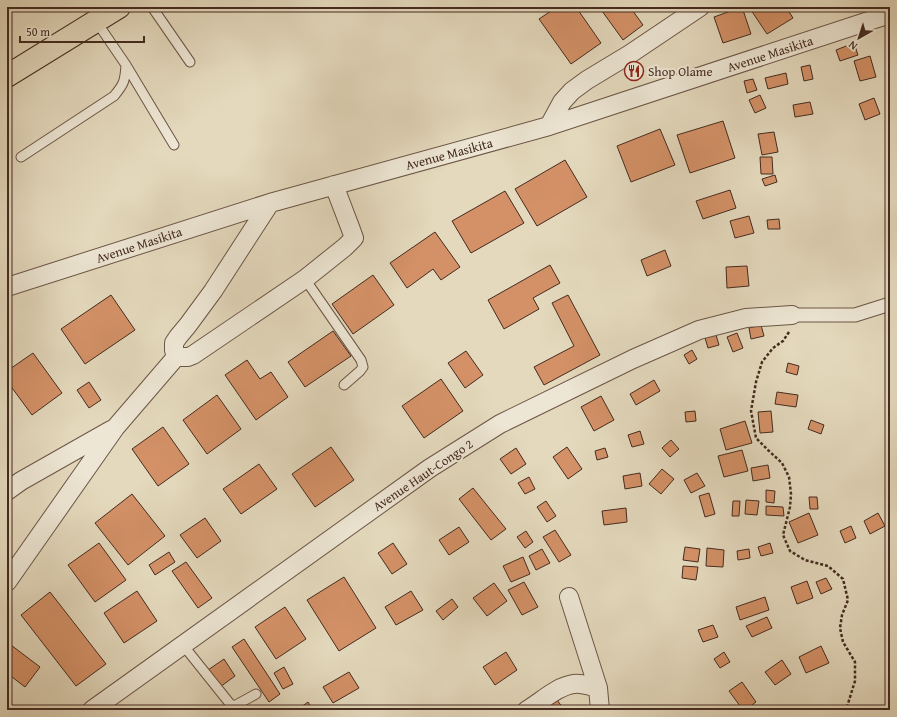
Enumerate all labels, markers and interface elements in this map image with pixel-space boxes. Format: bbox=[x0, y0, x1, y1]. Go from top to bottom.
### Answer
scale bar bbox=[20, 18, 144, 44]
north arrow bbox=[839, 18, 879, 58]
text: 50 m bbox=[26, 23, 50, 40]
street label: Avenue Masikita bbox=[725, 31, 816, 77]
text: N bbox=[844, 37, 861, 54]
restaurant icon: Shop Olame bbox=[623, 60, 645, 82]
place label: Shop Olame bbox=[648, 62, 713, 81]
street label: Avenue Masikita bbox=[403, 133, 495, 175]
street label: Avenue Masikita bbox=[94, 222, 185, 268]
street label: Avenue Haut-Congo 2 bbox=[369, 434, 477, 516]

